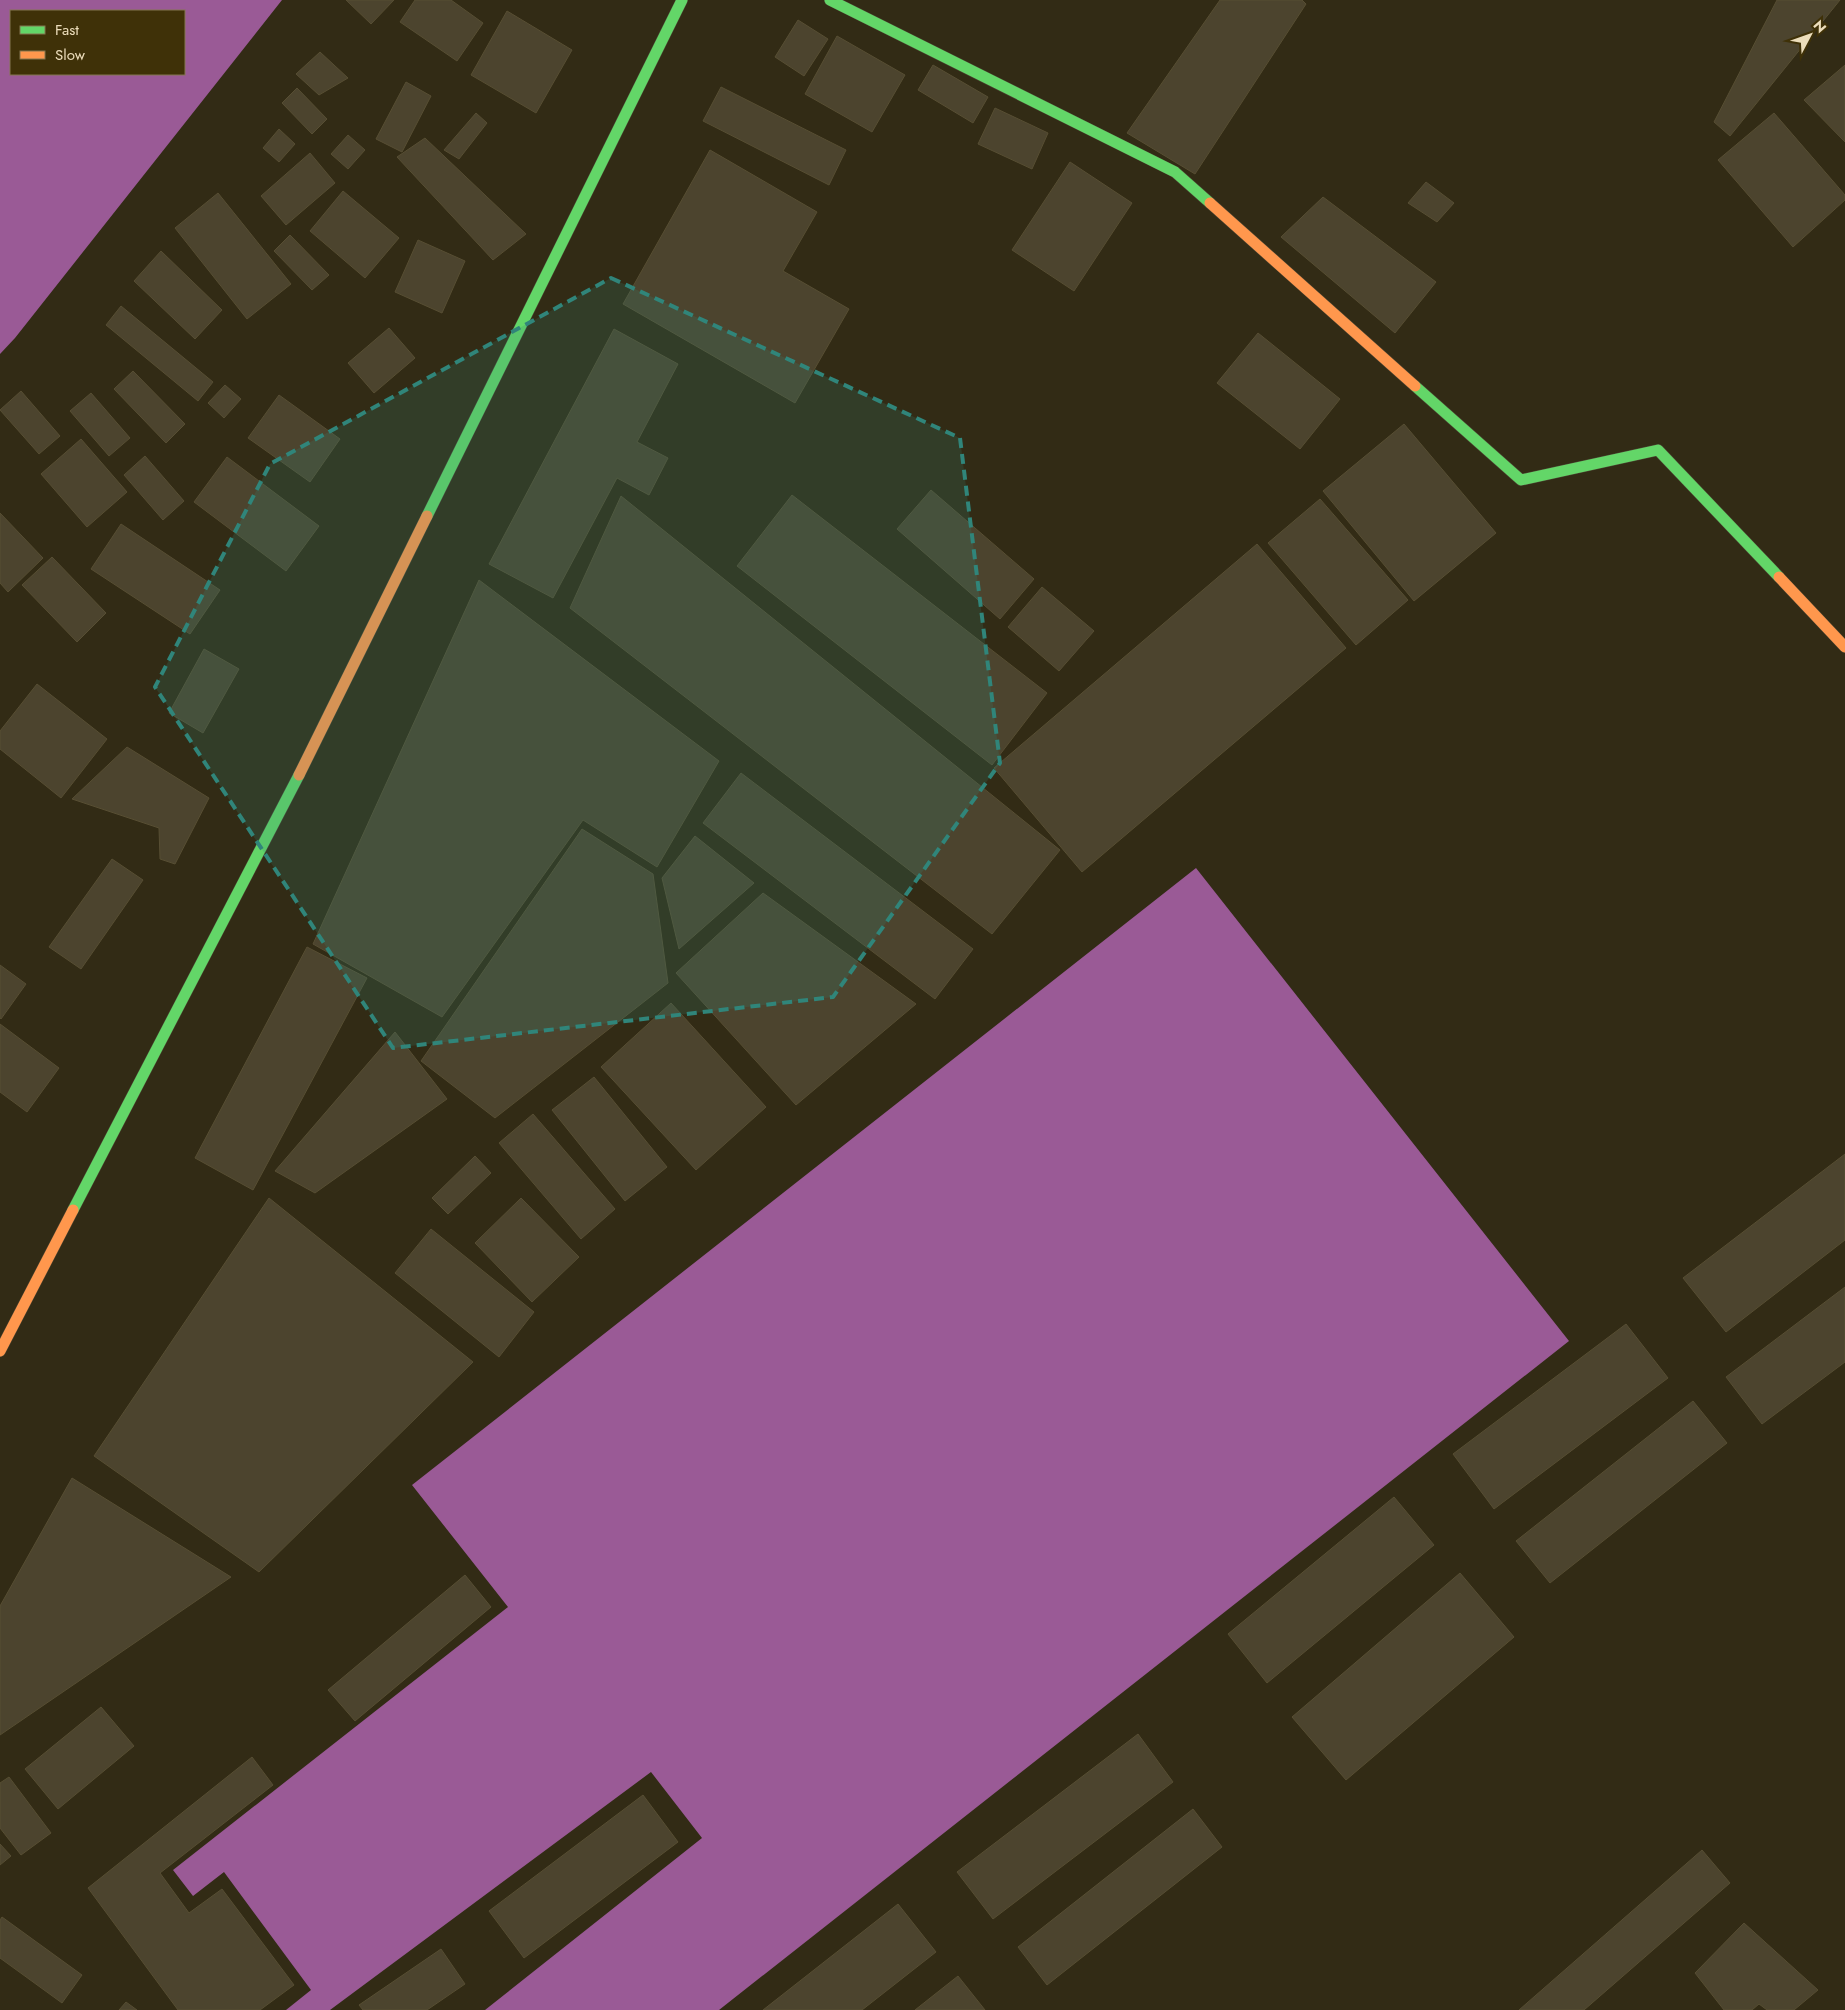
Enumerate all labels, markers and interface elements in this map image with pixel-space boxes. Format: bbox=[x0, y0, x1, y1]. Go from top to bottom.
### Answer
legend bbox=[10, 10, 185, 75]
north arrow bbox=[1785, 10, 1835, 60]
text: N bbox=[1809, 16, 1831, 37]
text: Fast bbox=[55, 19, 79, 41]
text: Slow bbox=[55, 44, 86, 66]

